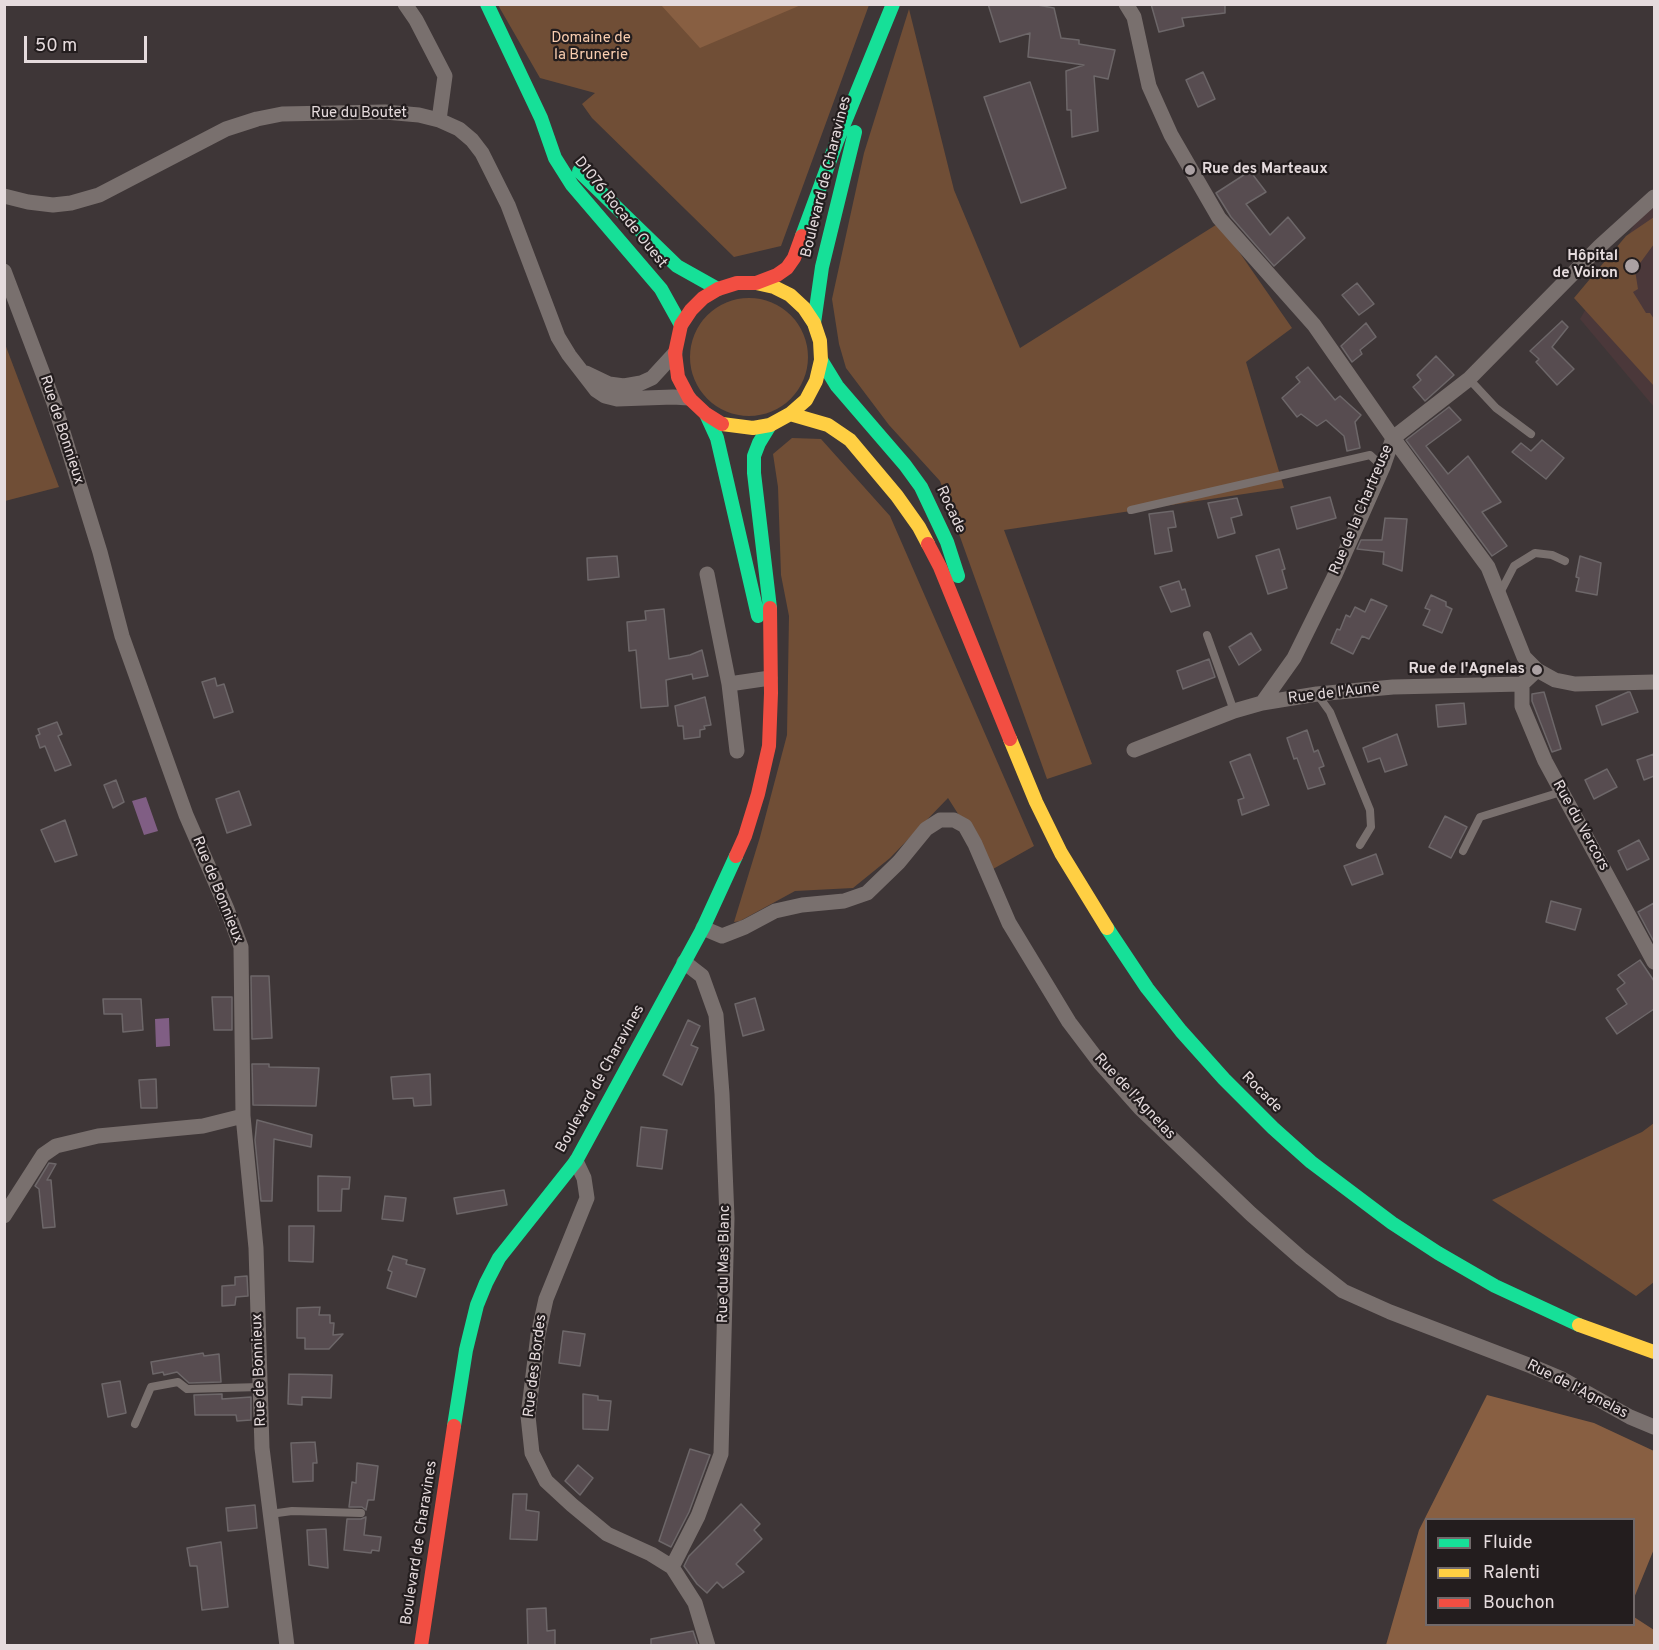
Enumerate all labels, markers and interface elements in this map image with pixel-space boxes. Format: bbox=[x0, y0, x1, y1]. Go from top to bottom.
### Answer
scale bar bbox=[27, 24, 150, 62]
park label: Domaine de la Brunerie bbox=[551, 30, 631, 65]
text: 50 m bbox=[35, 35, 77, 58]
street label: Boulevard de Charavines bbox=[798, 94, 856, 260]
street label: Rue du Boutet bbox=[311, 105, 407, 123]
street label: D1076 Rocade Ouest bbox=[570, 154, 670, 272]
place label: Rue des Marteaux bbox=[1202, 161, 1328, 179]
marker: Rue des Marteaux bbox=[1183, 163, 1197, 177]
place label: Hôpital de Voiron bbox=[1553, 248, 1618, 283]
marker: Hôpital de Voiron bbox=[1623, 257, 1641, 275]
street label: Rue de Bonnieux bbox=[35, 373, 87, 487]
street label: Rue de la Chartreuse bbox=[1326, 442, 1398, 578]
street label: Rocade bbox=[931, 483, 969, 537]
place label: Rue de l'Agnelas bbox=[1409, 661, 1525, 679]
marker: Rue de l'Agnelas bbox=[1530, 663, 1544, 677]
street label: Rue de l'Aune bbox=[1287, 679, 1381, 709]
street label: Rue du Vercors bbox=[1548, 778, 1612, 874]
street label: Rue de Bonnieux bbox=[187, 834, 247, 946]
street label: Boulevard de Charavines bbox=[553, 1002, 649, 1156]
street label: Rue de l'Agnelas bbox=[1090, 1050, 1178, 1144]
street label: Rocade bbox=[1237, 1069, 1285, 1117]
street label: Rue du Mas Blanc bbox=[715, 1205, 735, 1323]
street label: Rue de Bonnieux bbox=[249, 1313, 271, 1427]
street label: Rue des Bordes bbox=[521, 1313, 551, 1419]
street label: Rue de l'Agnelas bbox=[1523, 1357, 1631, 1423]
street label: Boulevard de Charavines bbox=[398, 1460, 442, 1626]
legend bbox=[1425, 1518, 1635, 1626]
text: Fluide bbox=[1483, 1532, 1532, 1555]
text: Ralenti bbox=[1483, 1562, 1540, 1585]
text: Bouchon bbox=[1483, 1592, 1555, 1615]

